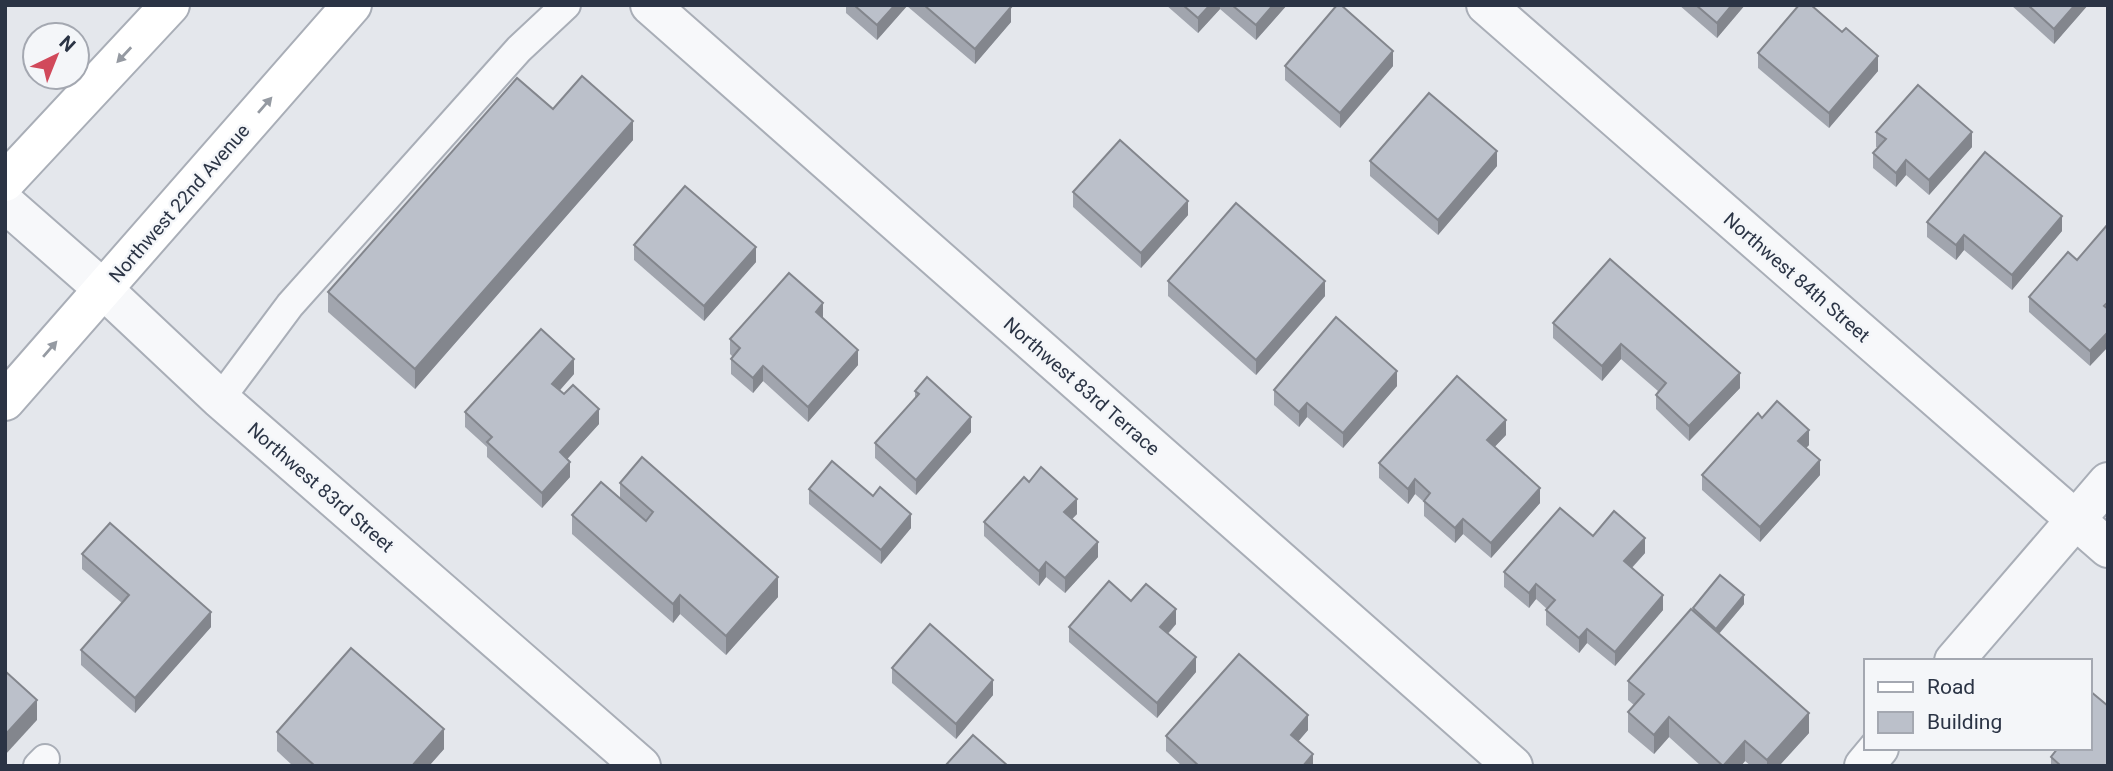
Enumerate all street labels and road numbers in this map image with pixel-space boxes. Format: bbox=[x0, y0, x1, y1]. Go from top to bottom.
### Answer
street label: Northwest 22nd Avenue bbox=[104, 119, 254, 287]
street label: Northwest 84th Street bbox=[1719, 208, 1874, 347]
street label: Northwest 83rd Terrace bbox=[999, 312, 1164, 460]
street label: Northwest 83rd Street bbox=[243, 418, 398, 557]

